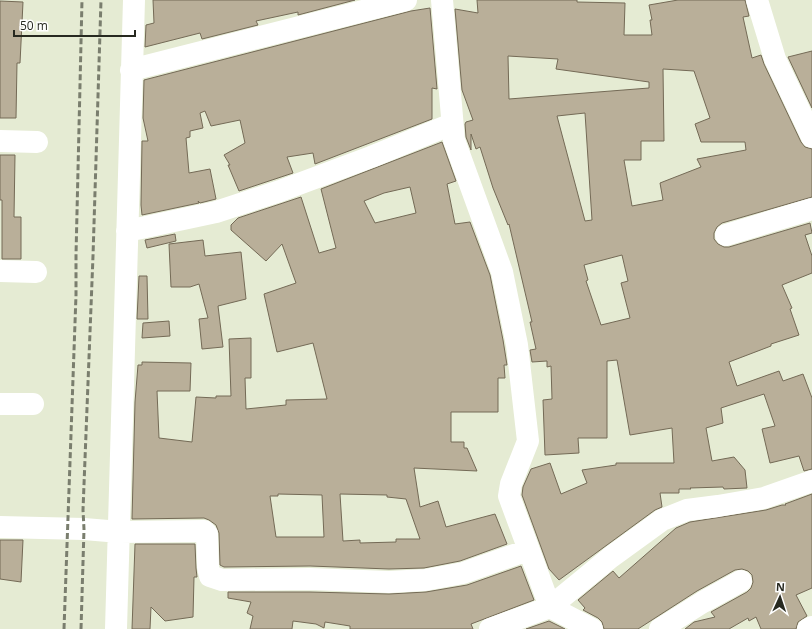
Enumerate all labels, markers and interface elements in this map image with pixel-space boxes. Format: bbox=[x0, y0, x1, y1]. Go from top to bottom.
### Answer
scale bar bbox=[14, 12, 135, 38]
text: 50 m bbox=[20, 17, 48, 34]
north arrow bbox=[760, 577, 800, 617]
text: N bbox=[776, 579, 785, 594]

